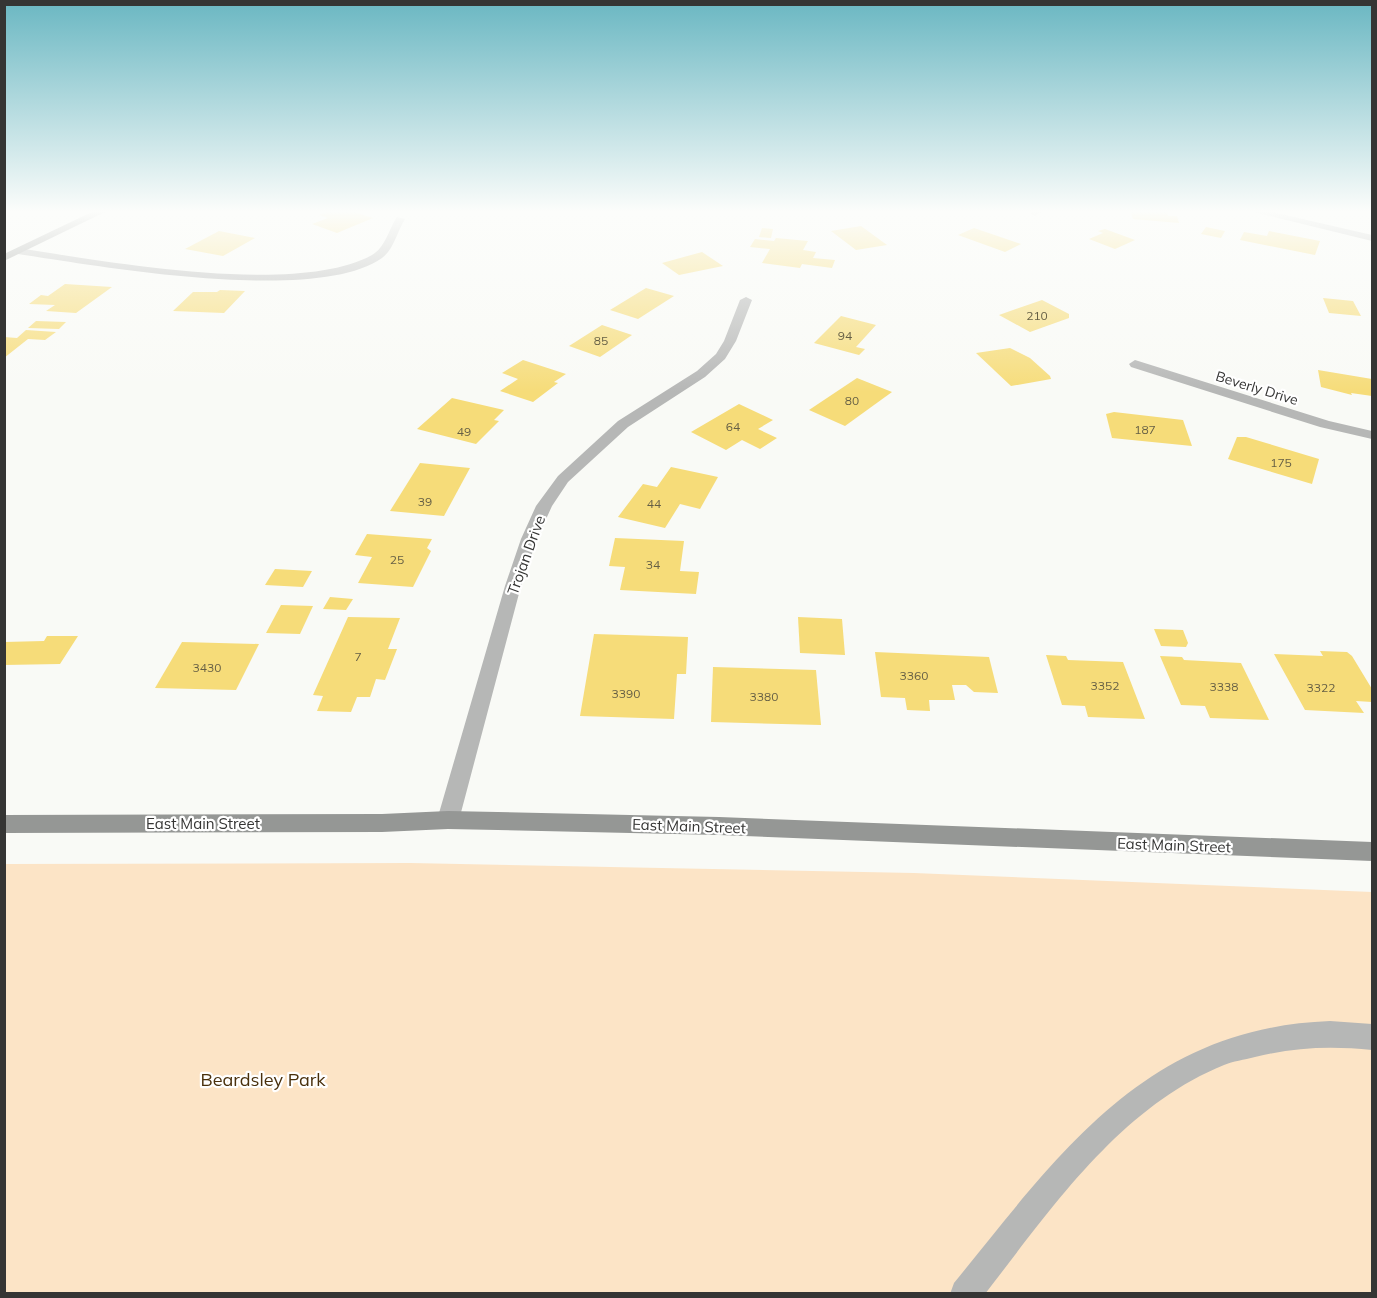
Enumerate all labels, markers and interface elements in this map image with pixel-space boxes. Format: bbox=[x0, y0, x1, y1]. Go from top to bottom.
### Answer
house number: 210 bbox=[1026, 308, 1048, 323]
house number: 94 bbox=[838, 328, 852, 343]
house number: 85 bbox=[594, 333, 608, 348]
street label: Beverly Drive bbox=[1214, 367, 1300, 409]
house number: 80 bbox=[845, 393, 859, 408]
house number: 64 bbox=[726, 419, 740, 434]
house number: 187 bbox=[1134, 422, 1156, 437]
house number: 49 bbox=[457, 424, 471, 439]
house number: 175 bbox=[1270, 455, 1292, 470]
house number: 39 bbox=[418, 494, 432, 509]
house number: 44 bbox=[647, 496, 661, 511]
street label: Trojan Drive bbox=[503, 513, 549, 597]
house number: 25 bbox=[390, 552, 404, 567]
house number: 34 bbox=[646, 557, 660, 572]
house number: 7 bbox=[354, 649, 362, 664]
house number: 3430 bbox=[193, 660, 221, 675]
house number: 3360 bbox=[900, 668, 928, 683]
house number: 3352 bbox=[1091, 678, 1119, 693]
house number: 3338 bbox=[1210, 679, 1238, 694]
house number: 3322 bbox=[1307, 680, 1335, 695]
house number: 3390 bbox=[612, 686, 640, 701]
house number: 3380 bbox=[750, 689, 778, 704]
street label: East Main Street bbox=[146, 814, 260, 833]
street label: East Main Street bbox=[632, 815, 746, 837]
street label: East Main Street bbox=[1117, 834, 1231, 856]
park label: Beardsley Park bbox=[200, 1068, 326, 1091]

